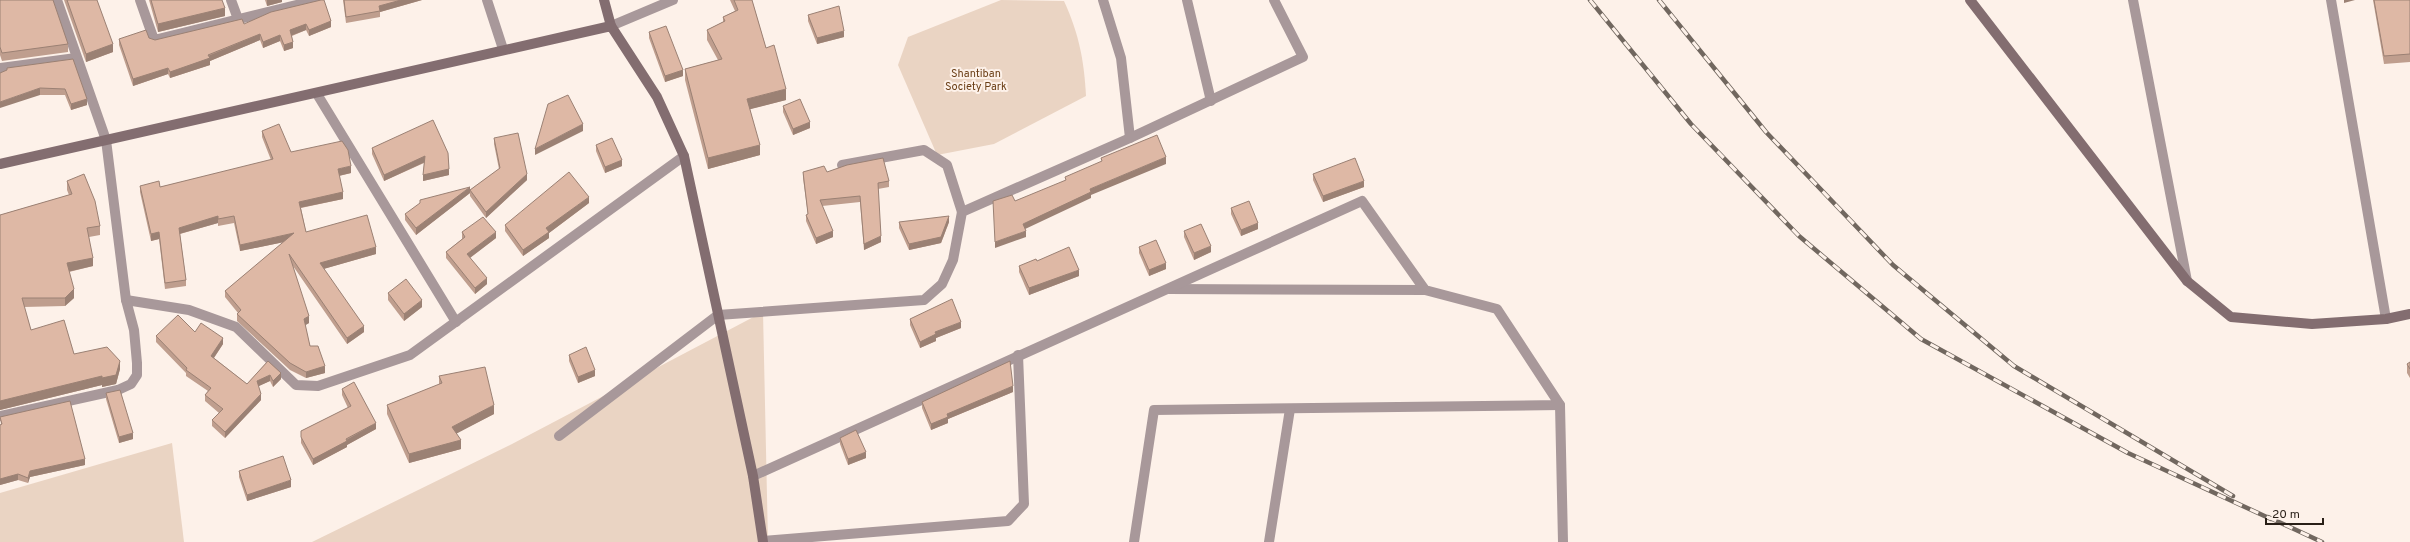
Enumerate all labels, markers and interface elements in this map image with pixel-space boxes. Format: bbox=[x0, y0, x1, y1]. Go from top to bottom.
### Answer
park label: Shantiban Society Park bbox=[945, 67, 1007, 94]
scale bar bbox=[2266, 500, 2323, 526]
text: 20 m bbox=[2272, 507, 2300, 523]

